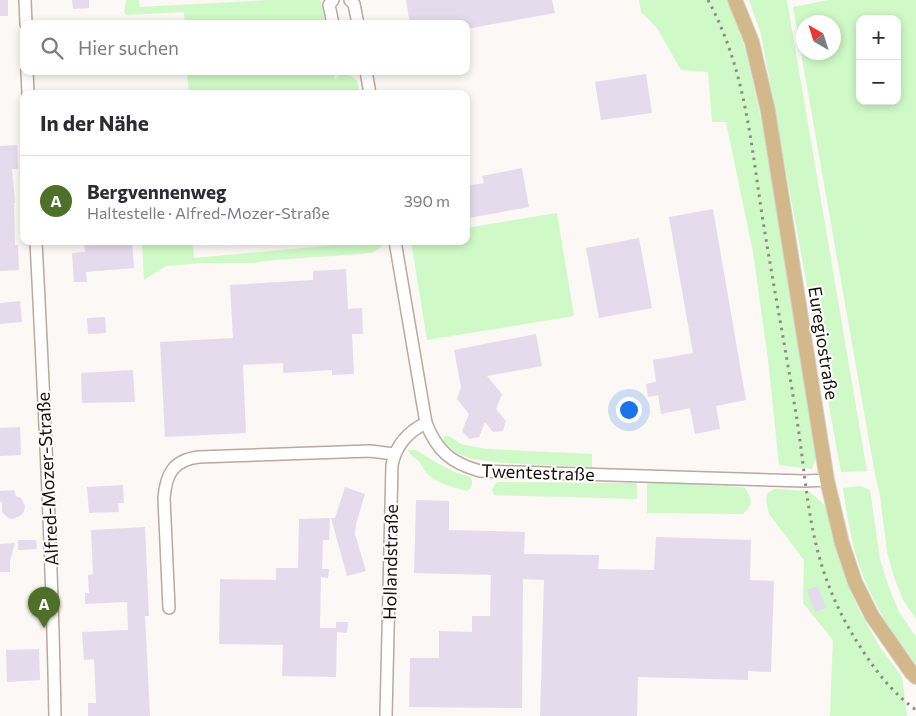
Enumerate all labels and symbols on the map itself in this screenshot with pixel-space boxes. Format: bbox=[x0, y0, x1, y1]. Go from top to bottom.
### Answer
north arrow bbox=[796, 15, 841, 60]
street label: Euregiostraße bbox=[804, 285, 844, 401]
street label: Alfred-Mozer-Straße bbox=[31, 391, 63, 567]
your location bbox=[616, 397, 642, 423]
street label: Twentestraße bbox=[481, 459, 595, 485]
street label: Hollandstraße bbox=[378, 504, 402, 620]
pin: A bbox=[28, 587, 60, 628]

